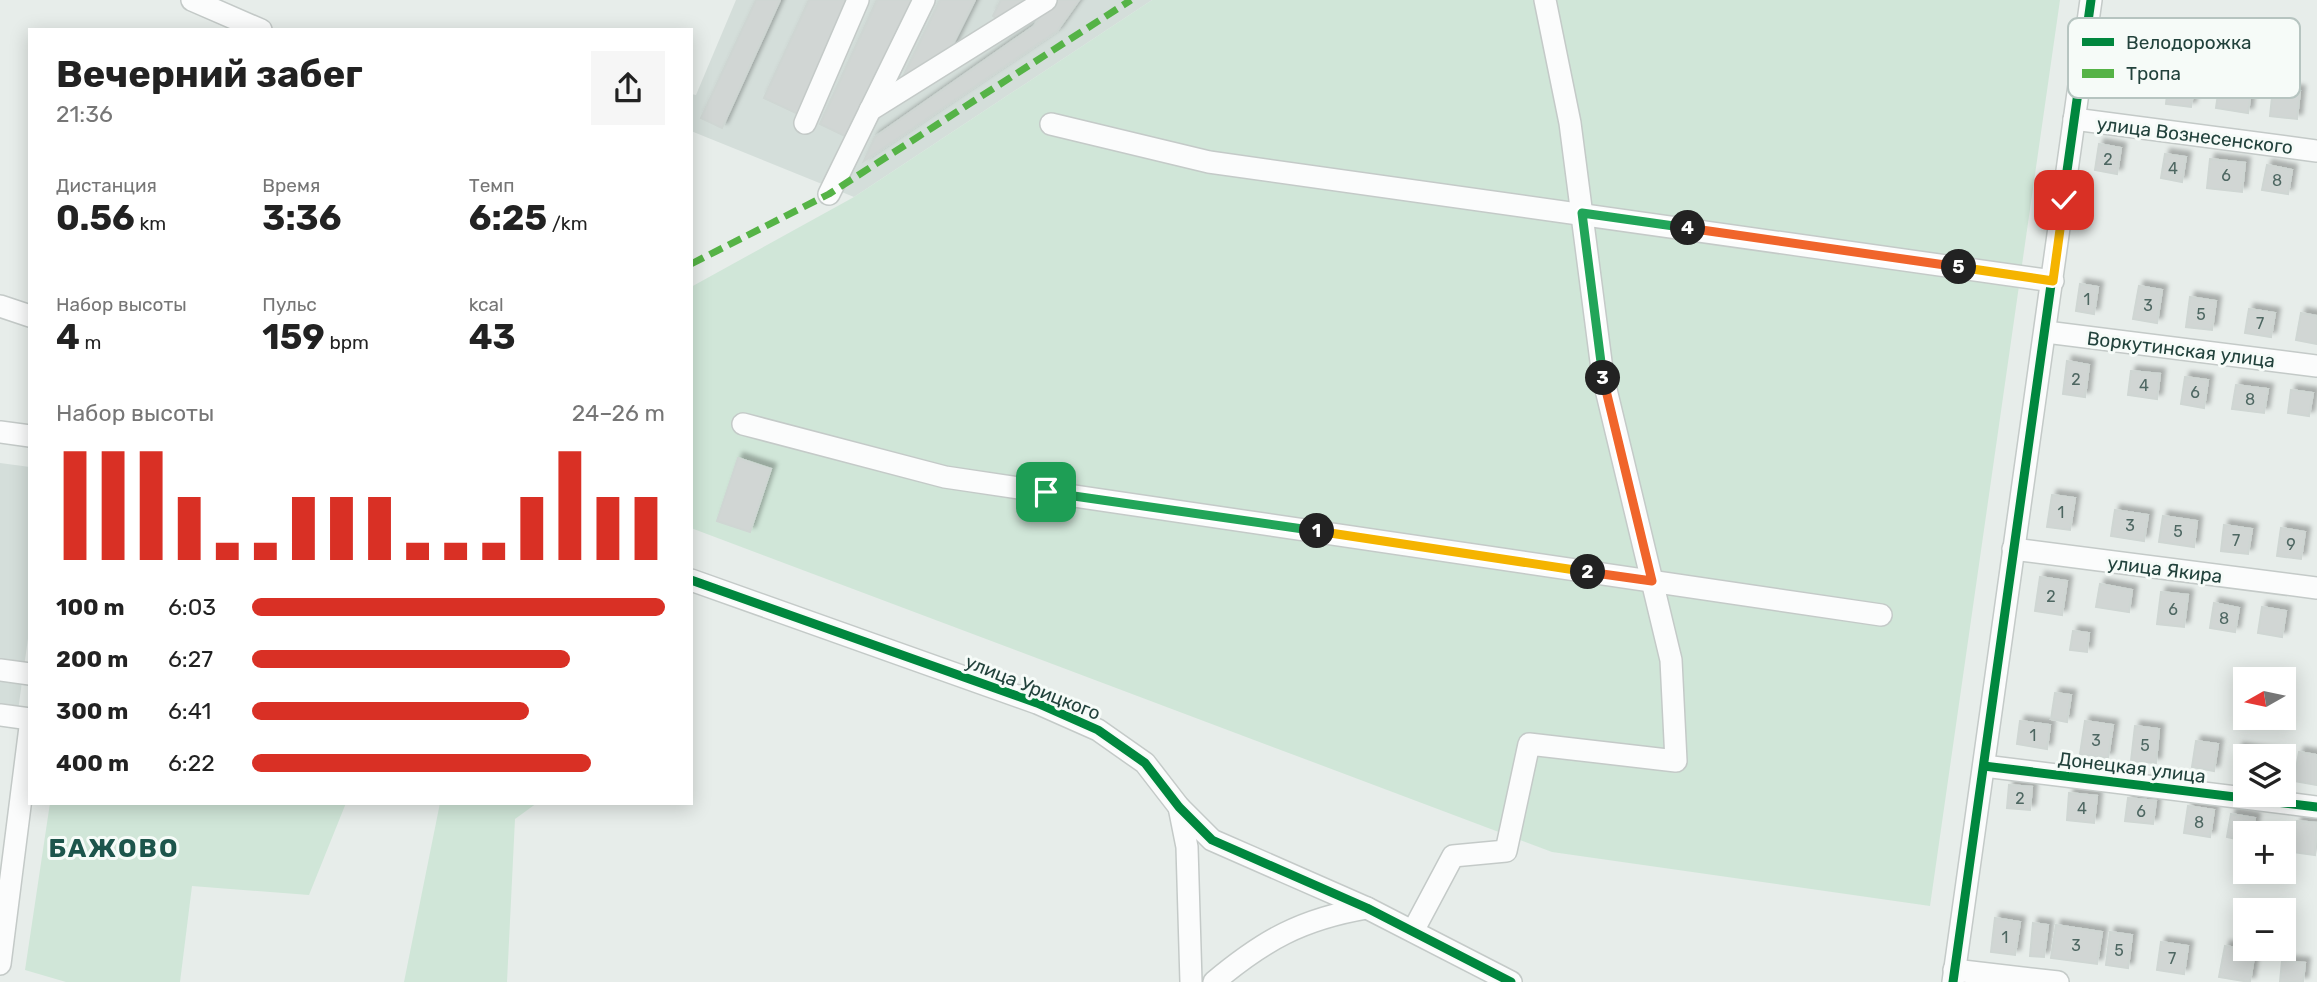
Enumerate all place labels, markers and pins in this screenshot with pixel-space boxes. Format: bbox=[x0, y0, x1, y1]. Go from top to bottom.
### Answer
pin bbox=[2034, 170, 2094, 230]
pin: 4 bbox=[1670, 210, 1706, 246]
pin: 5 bbox=[1941, 250, 1976, 284]
pin: 3 bbox=[1586, 360, 1620, 396]
pin bbox=[1016, 462, 1076, 522]
pin: 1 bbox=[1300, 514, 1334, 548]
pin: 2 bbox=[1570, 554, 1606, 590]

